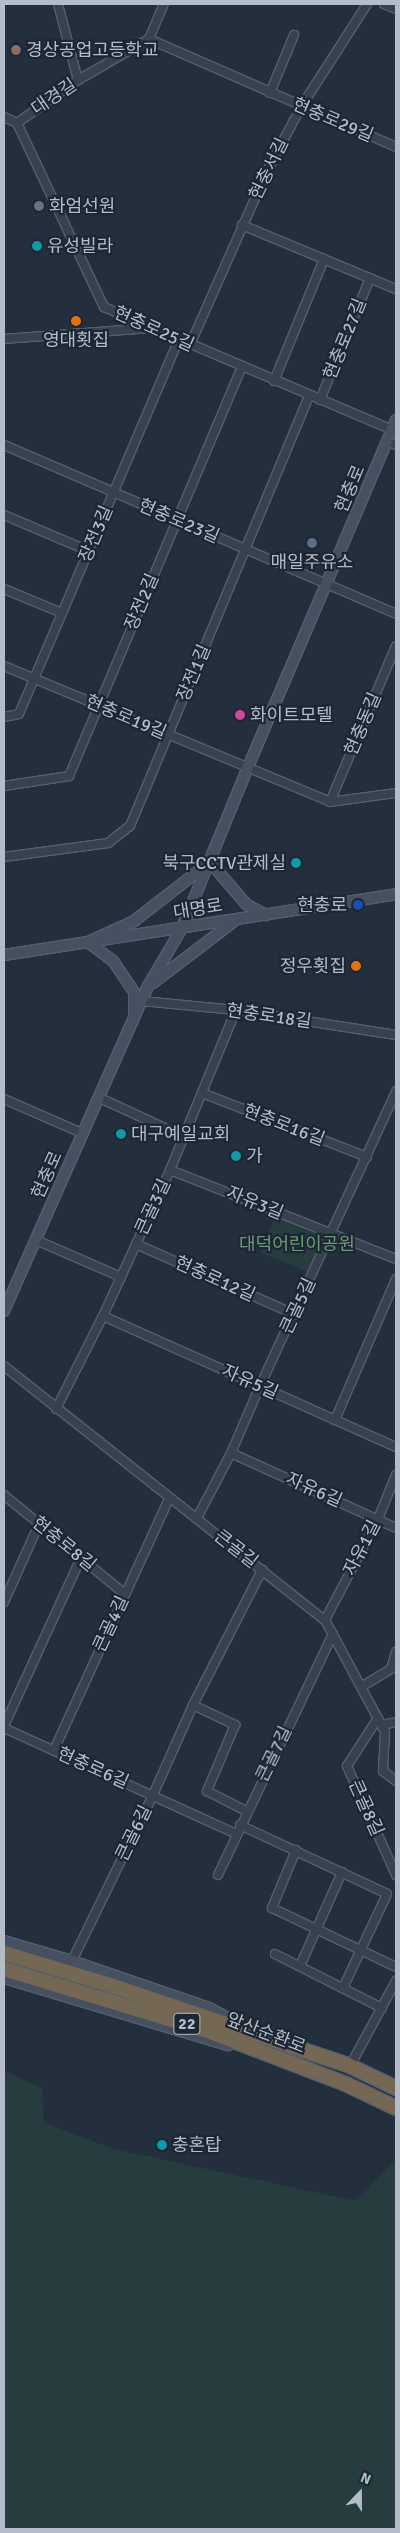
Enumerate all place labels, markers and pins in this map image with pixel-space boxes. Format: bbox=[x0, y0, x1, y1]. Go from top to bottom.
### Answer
place label: 경상공업고등학교 bbox=[26, 39, 158, 61]
marker: 경상공업고등학교 bbox=[10, 44, 22, 56]
place label: 화엄선원 bbox=[49, 195, 115, 217]
marker: 화엄선원 bbox=[33, 200, 45, 212]
place label: 유성빌라 bbox=[47, 235, 113, 257]
marker: 유성빌라 bbox=[31, 240, 43, 252]
marker: 영대횟집 bbox=[70, 315, 82, 327]
place label: 영대횟집 bbox=[43, 329, 109, 351]
marker: 매일주유소 bbox=[306, 537, 318, 549]
place label: 매일주유소 bbox=[271, 551, 353, 573]
place label: 화이트모텔 bbox=[250, 704, 333, 726]
marker: 화이트모텔 bbox=[234, 709, 246, 721]
place label: 북구CCTV관제실 bbox=[162, 852, 286, 874]
marker: 북구CCTV관제실 bbox=[290, 857, 302, 869]
place label: 현충로 bbox=[297, 894, 347, 916]
marker: 현충로 bbox=[351, 898, 365, 912]
place label: 정우횟집 bbox=[280, 955, 346, 977]
marker: 정우횟집 bbox=[350, 960, 362, 972]
place label: 대구예일교회 bbox=[131, 1123, 230, 1145]
marker: 대구예일교회 bbox=[115, 1128, 127, 1140]
place label: 가 bbox=[246, 1145, 263, 1167]
marker: 가 bbox=[230, 1150, 242, 1162]
place label: 충혼탑 bbox=[172, 2134, 222, 2156]
marker: 충혼탑 bbox=[156, 2139, 168, 2151]

